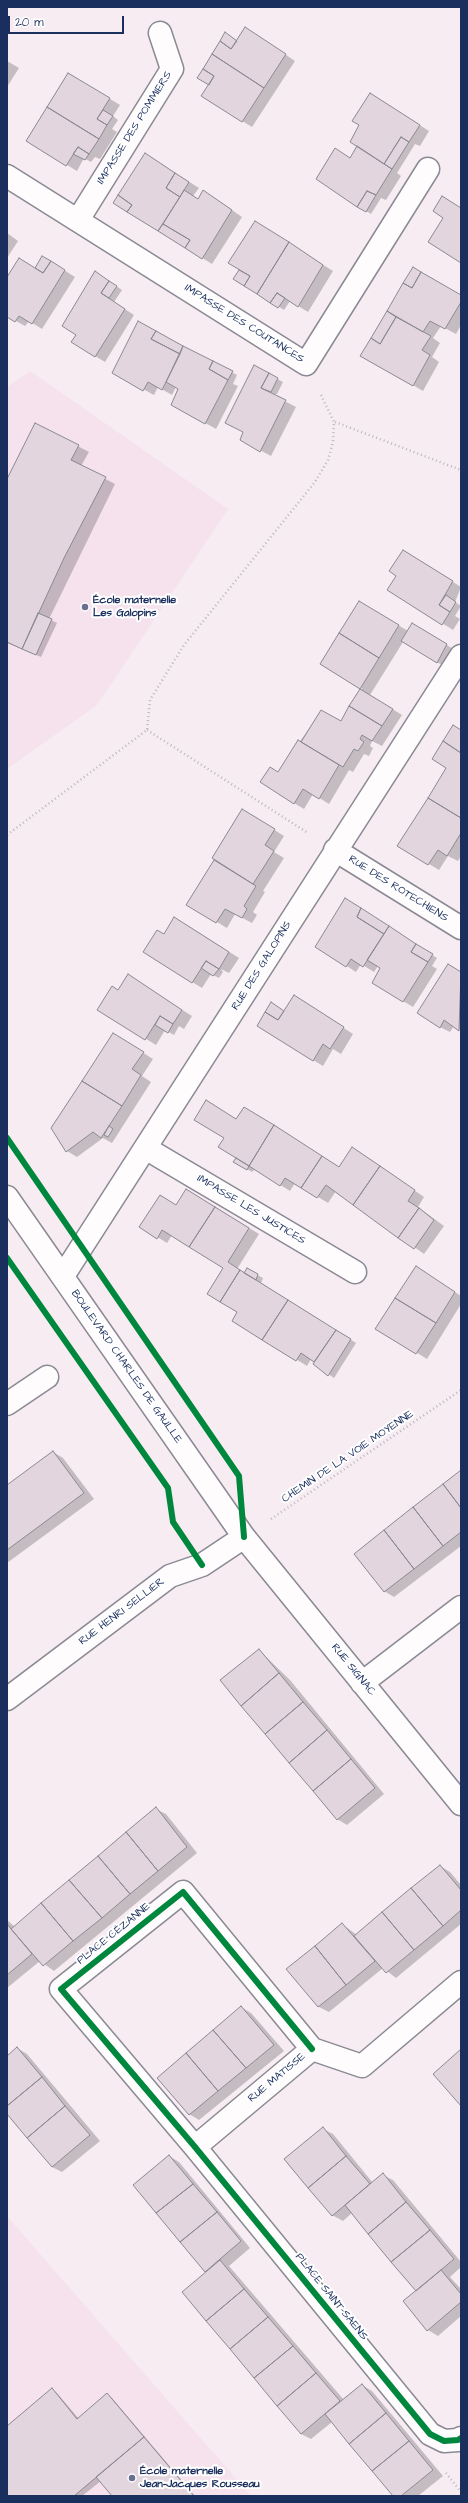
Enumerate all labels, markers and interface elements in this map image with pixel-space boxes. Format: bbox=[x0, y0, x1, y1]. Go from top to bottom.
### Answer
scale bar bbox=[10, 8, 126, 34]
text: 20 m bbox=[15, 14, 44, 31]
street label: IMPASSE DES POMMIERS bbox=[95, 69, 175, 187]
street label: IMPASSE DES COUTANCES bbox=[182, 282, 306, 366]
place label: École maternelle Les Galopins bbox=[93, 594, 176, 620]
marker: École maternelle Les Galopins bbox=[80, 602, 90, 612]
street label: RUE DES ROTECHIENS bbox=[346, 853, 450, 925]
street label: RUE DES GALOPINS bbox=[229, 919, 295, 1013]
street label: IMPASSE LES JUSTICES bbox=[194, 1172, 308, 1248]
street label: BOULEVARD CHARLES DE GAULLE bbox=[68, 1288, 184, 1446]
street label: CHEMIN DE LA VOIE MOYENNE bbox=[280, 1408, 416, 1506]
street label: RUE HENRI SELLIER bbox=[77, 1576, 167, 1648]
street label: RUE SIGNAC bbox=[328, 1641, 378, 1699]
street label: PLACE CÉZANNE bbox=[75, 1900, 153, 1968]
street label: RUE MATISSE bbox=[246, 2050, 308, 2106]
street label: PLACE SAINT-SAENS bbox=[292, 2251, 370, 2343]
place label: École maternelle Jean-Jacques Rousseau bbox=[140, 2465, 260, 2491]
marker: École maternelle Jean-Jacques Rousseau bbox=[127, 2473, 137, 2483]

